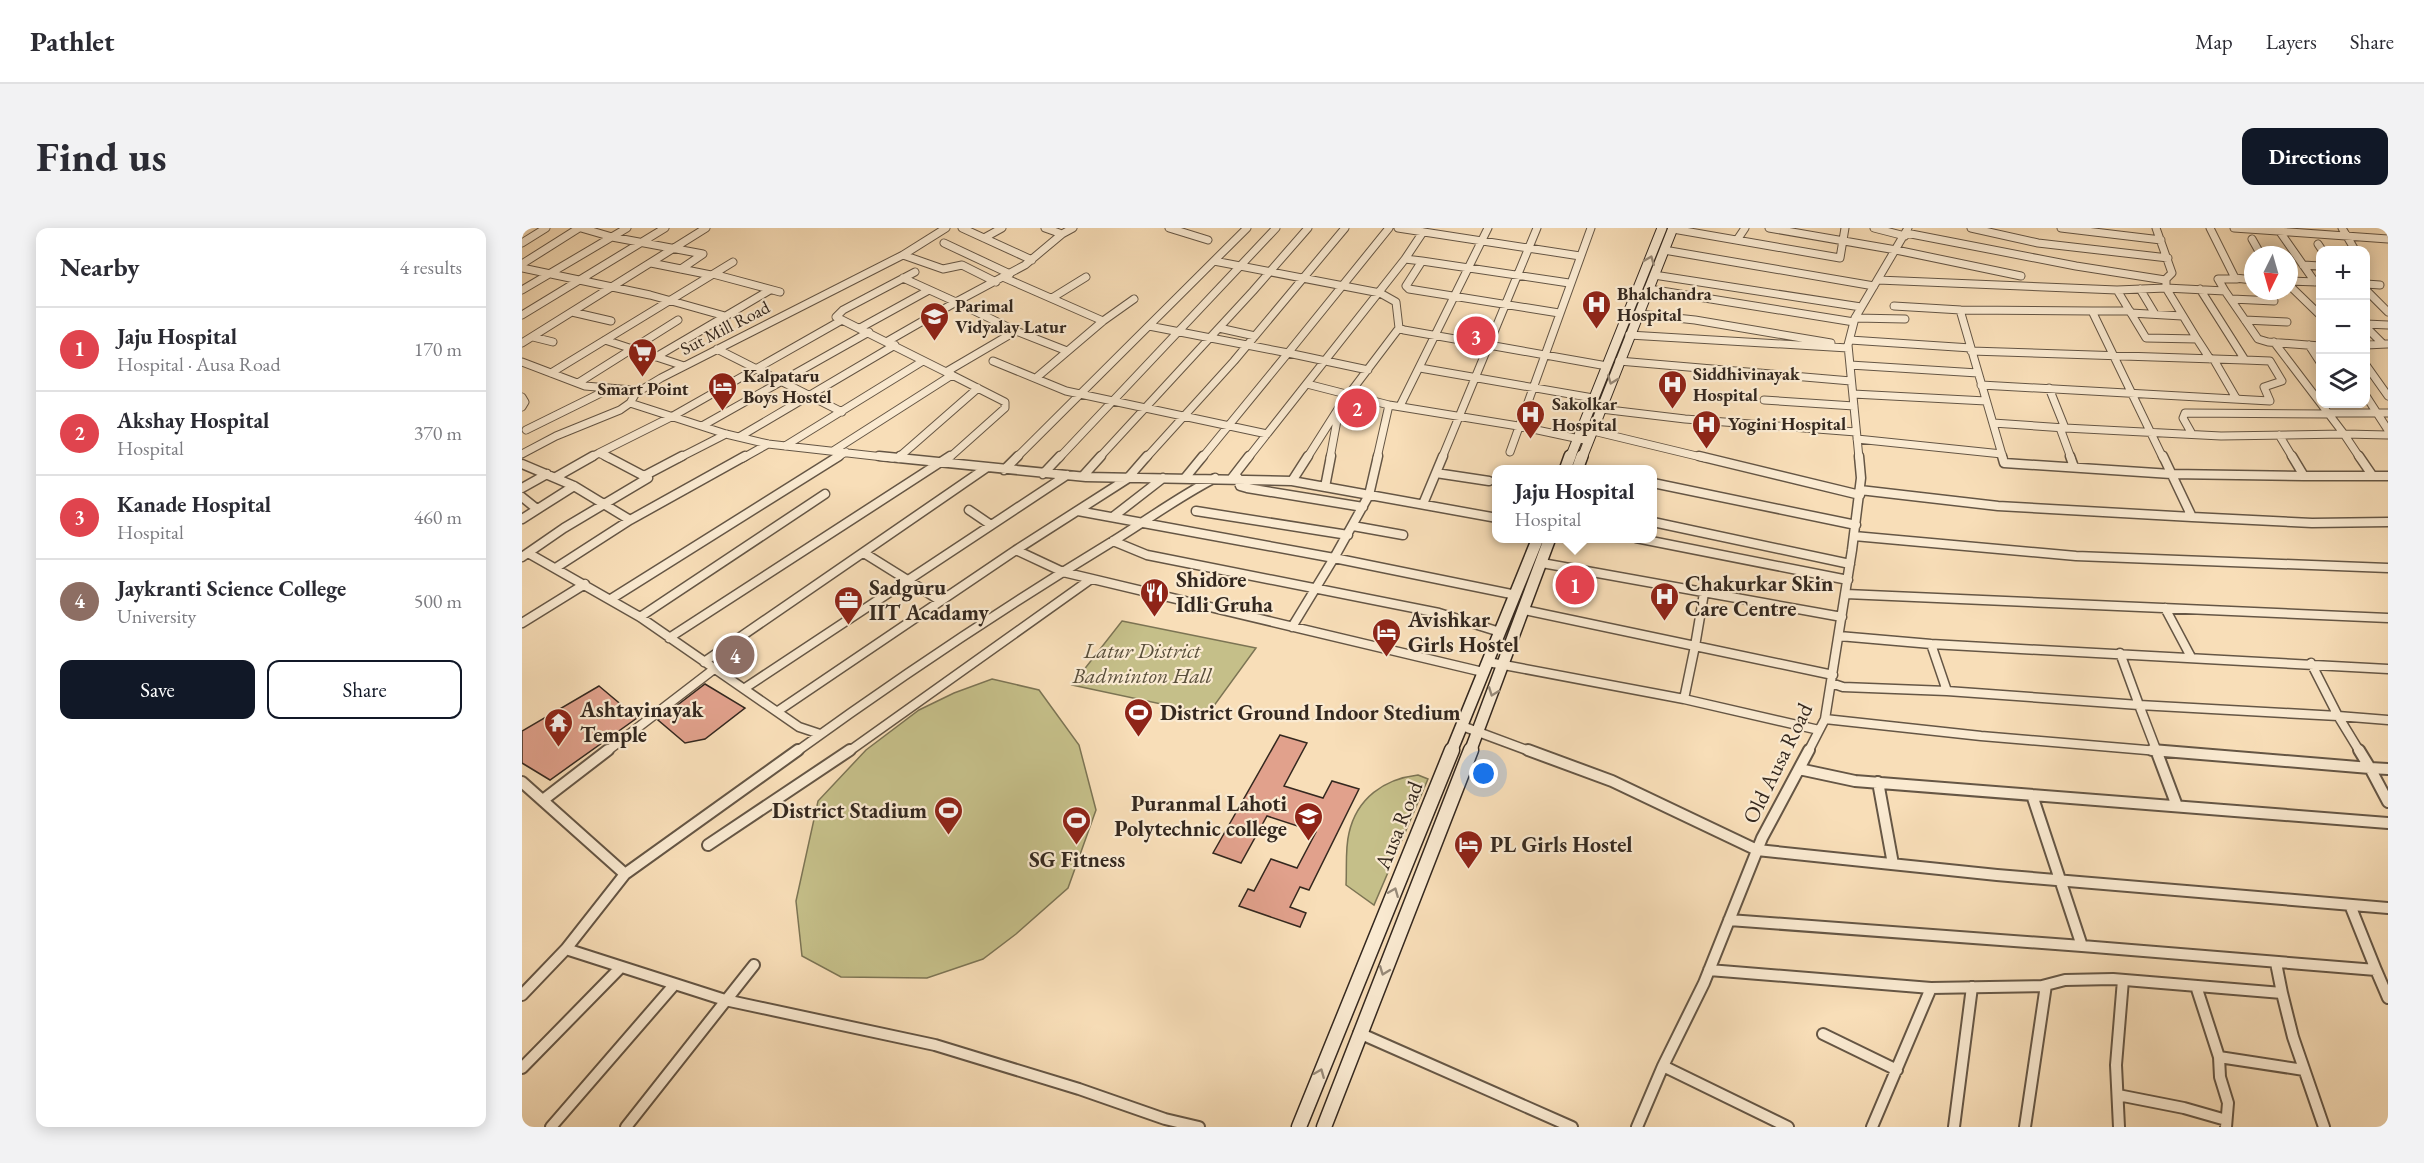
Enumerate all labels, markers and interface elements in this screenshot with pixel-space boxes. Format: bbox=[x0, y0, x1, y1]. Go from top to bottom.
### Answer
text: Pathlet bbox=[30, 23, 114, 59]
text: Map bbox=[2195, 28, 2233, 55]
text: Layers bbox=[2266, 28, 2317, 55]
text: Share bbox=[2350, 28, 2394, 55]
button: Directions bbox=[2242, 128, 2388, 185]
text: Find us bbox=[36, 129, 167, 184]
north arrow bbox=[2244, 246, 2298, 300]
map controls bbox=[2316, 246, 2370, 408]
button: + bbox=[2316, 246, 2370, 300]
text: Nearby bbox=[60, 250, 140, 284]
text: 4 results bbox=[399, 254, 462, 280]
one-way arrow bbox=[1643, 255, 1655, 266]
place label: Bhalchandra Hospital bbox=[1617, 282, 1712, 326]
hospital icon: Bhalchandra Hospital bbox=[1580, 288, 1612, 330]
place label: Parimal Vidyalay Latur bbox=[955, 294, 1067, 338]
street label: Sut Mill Road bbox=[676, 295, 774, 360]
school or university icon: Parimal Vidyalay Latur bbox=[918, 300, 950, 342]
button: − bbox=[2316, 300, 2370, 354]
pin: 3 bbox=[1456, 314, 1496, 358]
text: Jaju Hospital bbox=[117, 322, 237, 351]
text: 1 bbox=[74, 336, 85, 362]
text: 170 m bbox=[414, 336, 462, 362]
supermarket icon: Smart Point bbox=[627, 336, 659, 378]
text: Hospital · Ausa Road bbox=[117, 351, 281, 377]
button: layers bbox=[2316, 354, 2370, 408]
place label: Siddhivinayak Hospital bbox=[1693, 362, 1801, 406]
place label: Kalpataru Boys Hostel bbox=[743, 364, 832, 408]
hospital icon: Siddhivinayak Hospital bbox=[1656, 368, 1688, 410]
hotel icon: Kalpataru Boys Hostel bbox=[706, 370, 738, 412]
one-way arrow bbox=[1607, 374, 1620, 385]
place label: Smart Point bbox=[597, 377, 689, 400]
pin: 2 bbox=[1338, 386, 1376, 430]
place label: Sakolkar Hospital bbox=[1552, 392, 1618, 436]
hospital icon: Sakolkar Hospital bbox=[1515, 398, 1547, 440]
text: Akshay Hospital bbox=[117, 406, 269, 435]
hospital icon: Yogini Hospital bbox=[1691, 408, 1723, 450]
place label: Yogini Hospital bbox=[1728, 412, 1846, 435]
text: 2 bbox=[74, 420, 85, 446]
text: 370 m bbox=[414, 420, 462, 446]
text: Hospital bbox=[117, 435, 184, 461]
popup bbox=[1492, 465, 1657, 543]
text: Jaju Hospital bbox=[1515, 477, 1634, 506]
text: Kanade Hospital bbox=[117, 490, 271, 519]
text: 3 bbox=[74, 504, 85, 530]
text: 460 m bbox=[414, 504, 462, 530]
text: Hospital bbox=[1515, 506, 1581, 532]
text: Hospital bbox=[117, 519, 184, 545]
pin: 1 bbox=[1556, 562, 1594, 608]
place label: Shidore Idli Gruha bbox=[1176, 565, 1273, 619]
place label: Chakurkar Skin Care Centre bbox=[1685, 569, 1834, 623]
place label: Sadguru IIT Acadamy bbox=[869, 573, 989, 627]
text: Jaykranti Science College bbox=[117, 574, 346, 603]
restaurant icon: Shidore Idli Gruha bbox=[1139, 576, 1171, 618]
hospital icon: Chakurkar Skin Care Centre bbox=[1648, 580, 1680, 622]
office icon: Sadguru IIT Acadamy bbox=[832, 584, 864, 626]
text: 4 bbox=[74, 588, 85, 614]
text: 500 m bbox=[414, 588, 462, 614]
text: University bbox=[117, 603, 196, 629]
place label: Avishkar Girls Hostel bbox=[1407, 605, 1519, 659]
hotel icon: Avishkar Girls Hostel bbox=[1371, 616, 1403, 658]
pin: 4 bbox=[716, 632, 754, 678]
park label: Latur District Badminton Hall bbox=[1071, 636, 1213, 690]
button: Save bbox=[60, 660, 255, 719]
button: Share bbox=[267, 660, 462, 719]
one-way arrow bbox=[1488, 685, 1500, 696]
place label: Ashtavinayak Temple bbox=[579, 695, 704, 749]
sports icon: District Ground Indoor Stedium bbox=[1123, 696, 1155, 738]
street label: Old Ausa Road bbox=[1736, 697, 1820, 828]
place label: District Ground Indoor Stedium bbox=[1160, 698, 1461, 727]
temple icon: Ashtavinayak Temple bbox=[543, 706, 575, 748]
your location bbox=[1469, 759, 1498, 788]
street label: Ausa Road bbox=[1367, 776, 1430, 875]
place label: Puranmal Lahoti Polytechnic college bbox=[1114, 789, 1288, 843]
sports icon: District Stadium bbox=[932, 794, 964, 836]
place label: District Stadium bbox=[772, 796, 927, 825]
school or university icon: Puranmal Lahoti Polytechnic college bbox=[1292, 800, 1324, 842]
sports icon: SG Fitness bbox=[1061, 804, 1093, 846]
hotel icon: PL Girls Hostel bbox=[1453, 828, 1485, 870]
place label: PL Girls Hostel bbox=[1490, 830, 1633, 859]
place label: SG Fitness bbox=[1029, 845, 1125, 874]
one-way arrow bbox=[1386, 887, 1399, 898]
one-way arrow bbox=[1379, 965, 1391, 976]
one-way arrow bbox=[1313, 1068, 1326, 1078]

